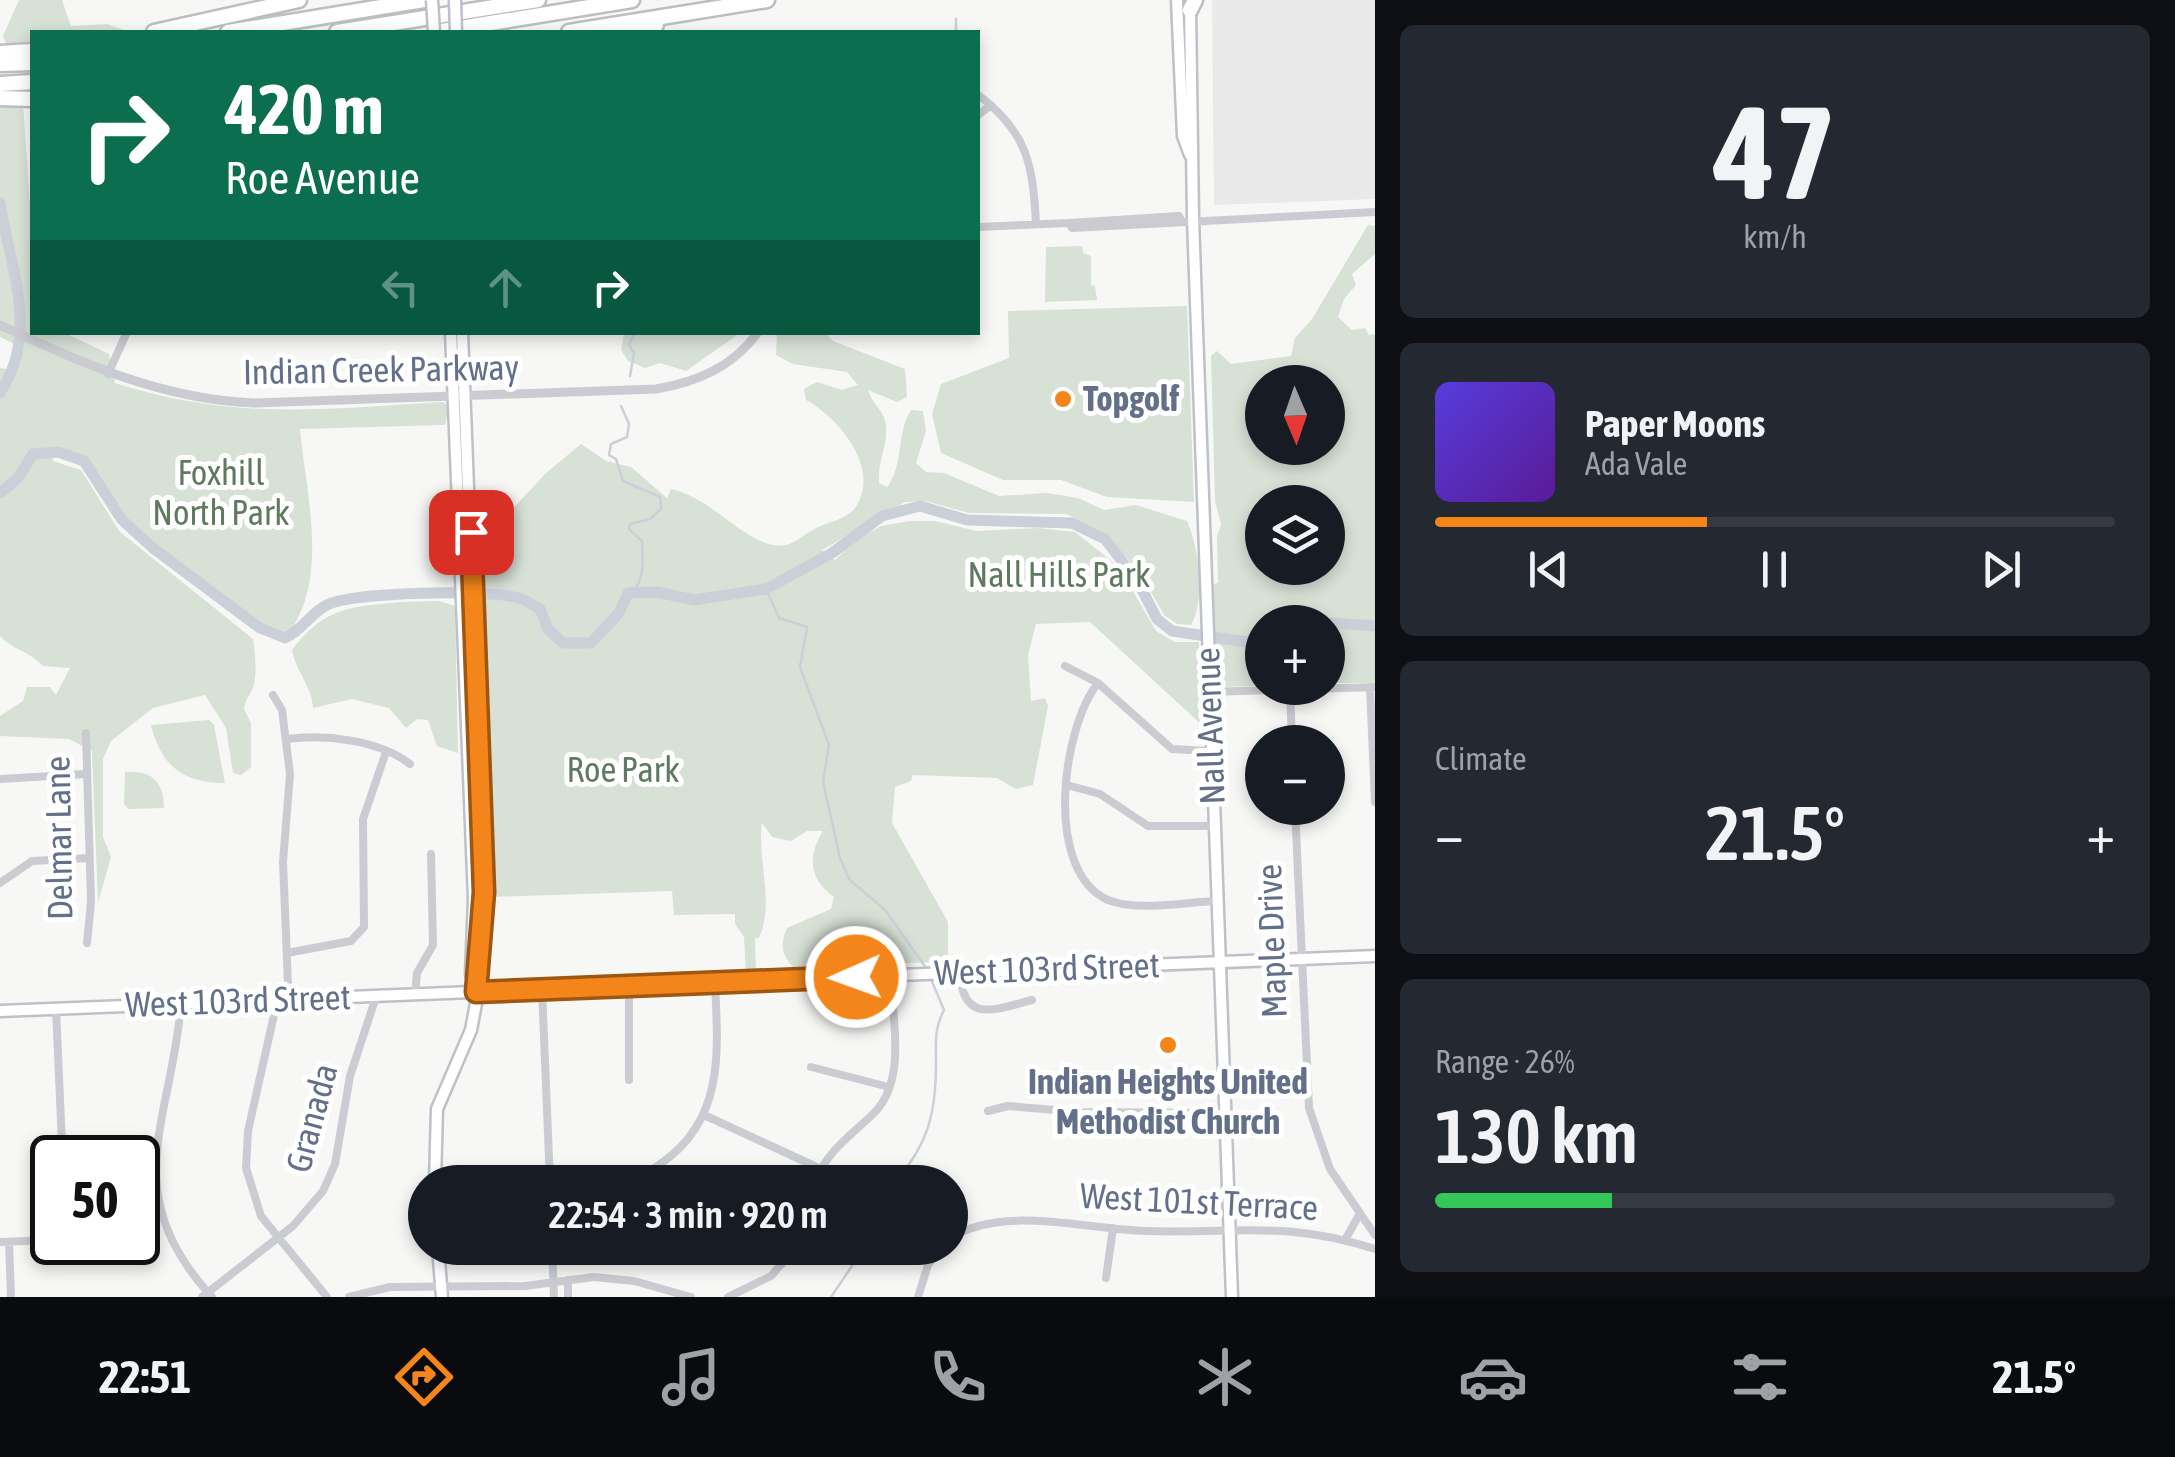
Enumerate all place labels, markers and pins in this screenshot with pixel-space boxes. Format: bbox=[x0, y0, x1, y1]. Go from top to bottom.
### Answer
place label: Topgolf bbox=[1083, 378, 1179, 418]
marker: Topgolf bbox=[1052, 388, 1074, 410]
pin bbox=[429, 490, 514, 575]
marker: Indian Heights United Methodist Church bbox=[1157, 1034, 1179, 1056]
place label: Indian Heights United Methodist Church bbox=[1028, 1061, 1308, 1141]

